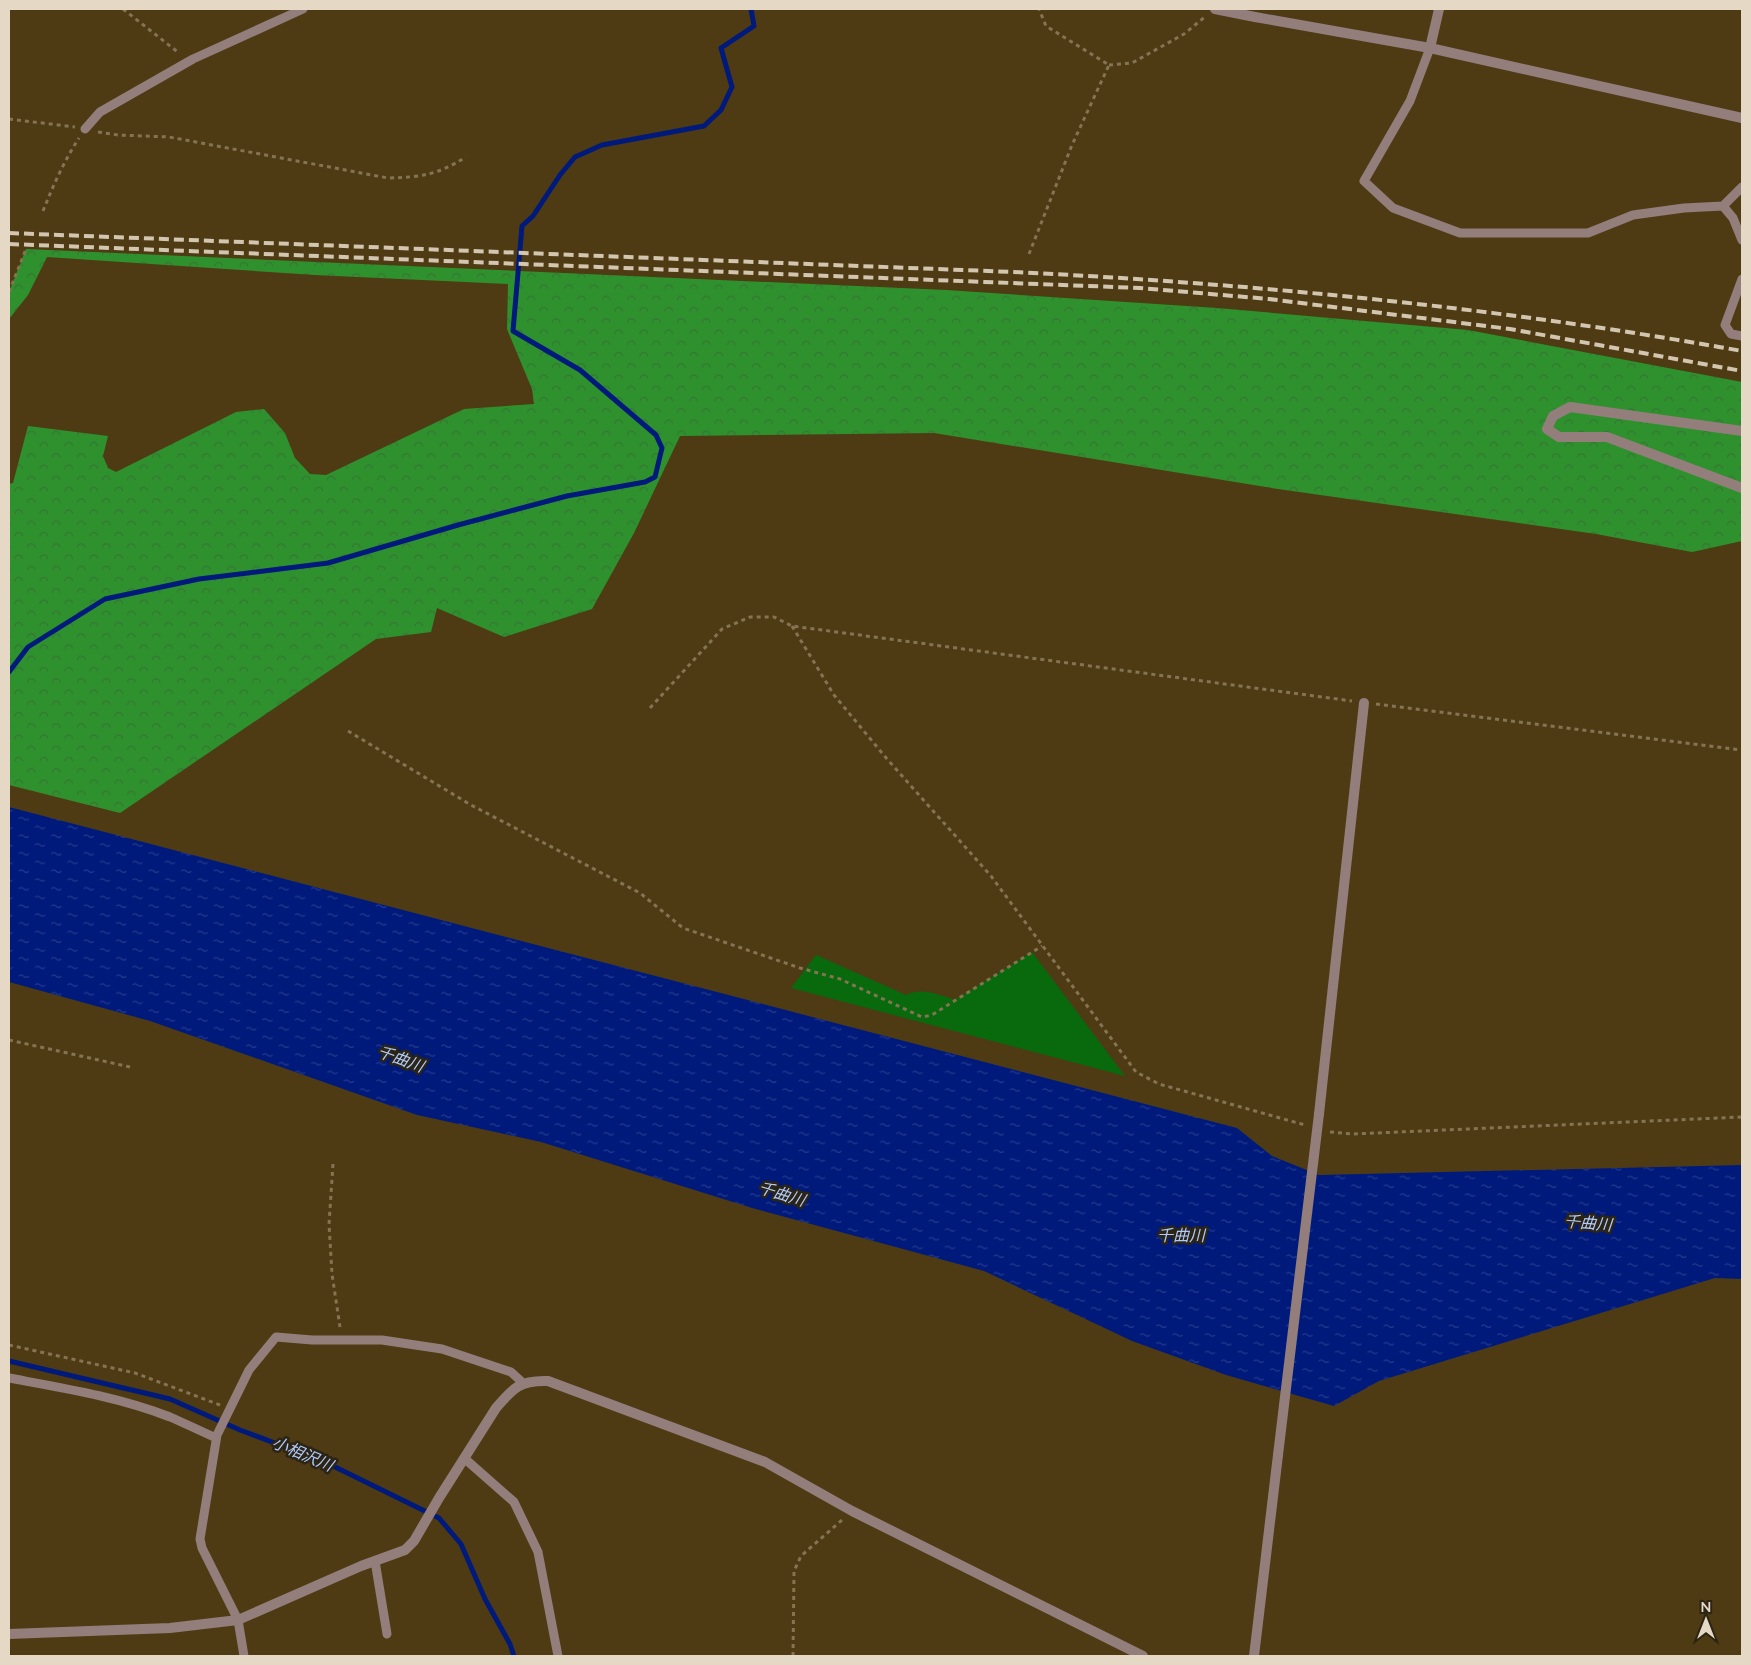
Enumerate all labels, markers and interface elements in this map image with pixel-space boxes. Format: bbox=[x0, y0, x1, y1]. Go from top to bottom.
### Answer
water label: 千曲川 bbox=[375, 1041, 429, 1076]
water label: 千曲川 bbox=[756, 1177, 810, 1210]
water label: 千曲川 bbox=[1563, 1210, 1615, 1234]
water label: 千曲川 bbox=[1157, 1225, 1207, 1244]
water label: 小相沢川 bbox=[270, 1432, 338, 1475]
north arrow bbox=[1681, 1595, 1731, 1645]
text: N bbox=[1701, 1598, 1711, 1615]

